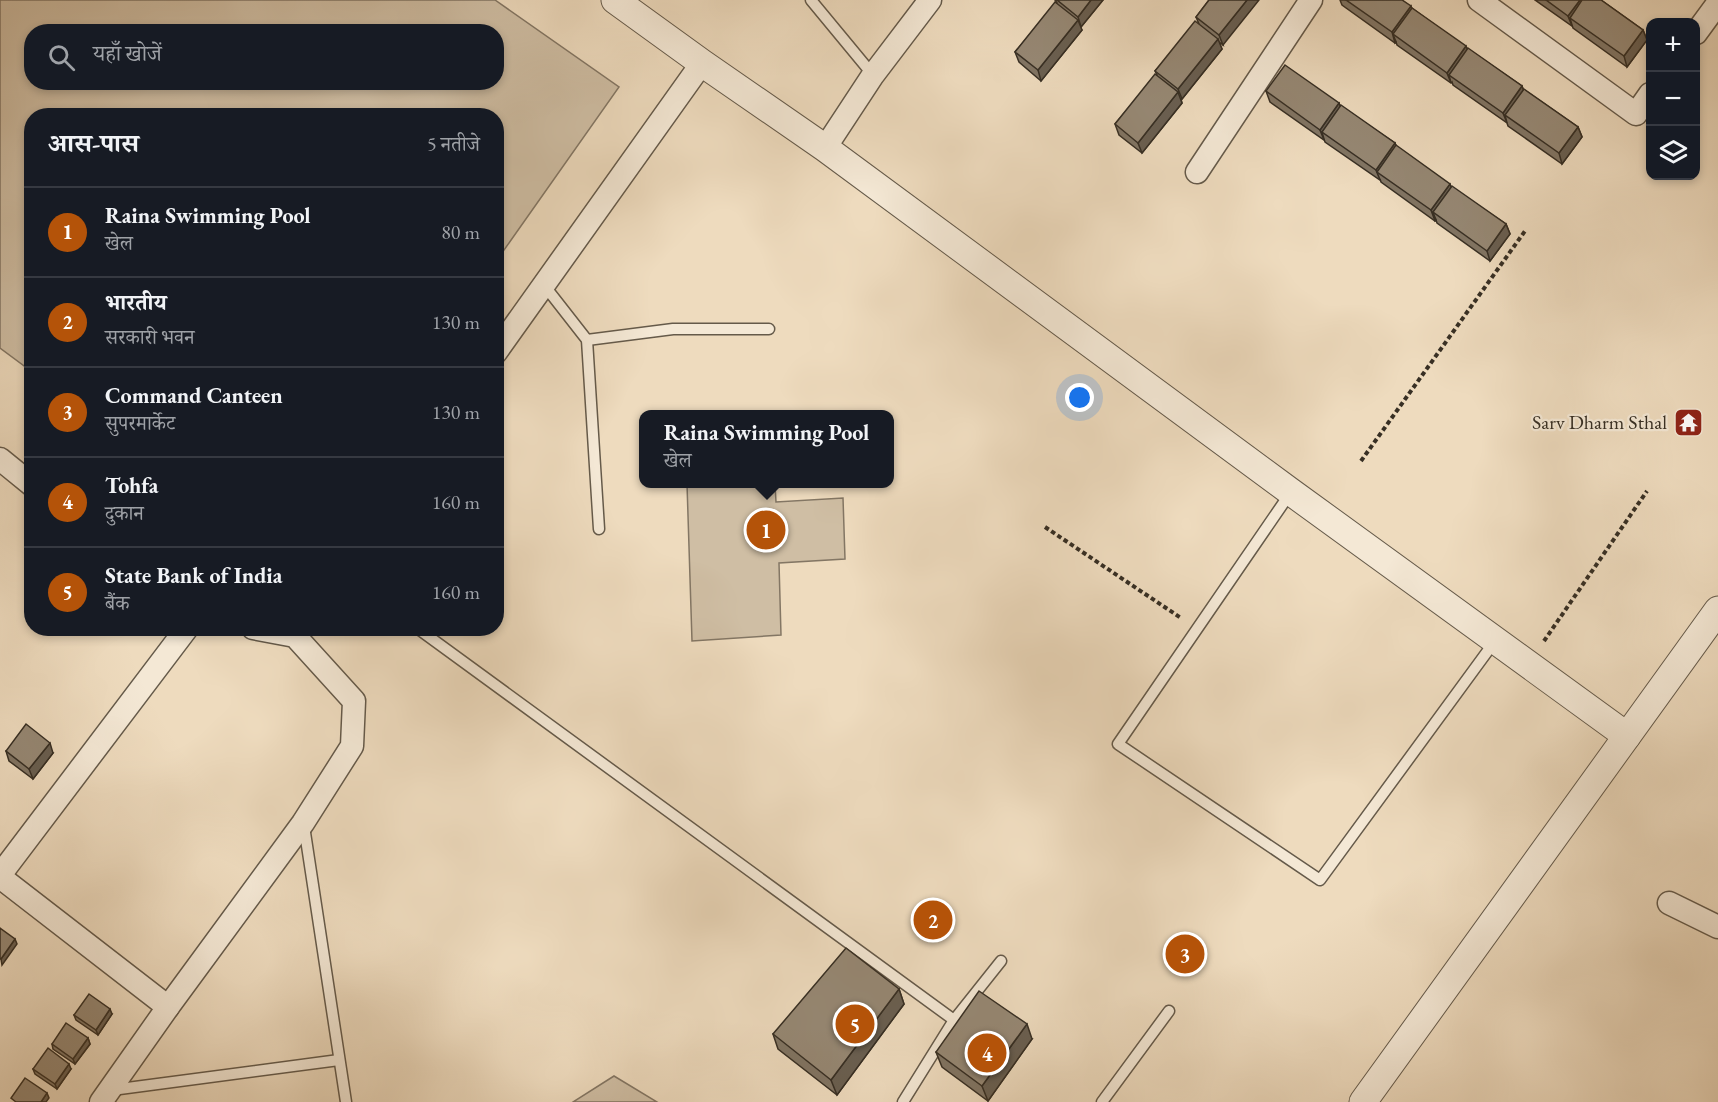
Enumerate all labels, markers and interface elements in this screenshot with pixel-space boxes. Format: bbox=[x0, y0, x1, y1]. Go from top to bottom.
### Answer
map controls bbox=[1646, 18, 1700, 180]
button: + bbox=[1646, 18, 1700, 72]
search box bbox=[24, 24, 504, 90]
text: यहाँ खोजें bbox=[93, 39, 162, 68]
icon: search bbox=[45, 41, 78, 74]
button: − bbox=[1646, 72, 1700, 126]
text: आस-पास bbox=[48, 126, 139, 160]
button: layers bbox=[1646, 126, 1700, 180]
text: 5 नतीजे bbox=[427, 131, 480, 157]
text: Raina Swimming Pool bbox=[105, 201, 311, 230]
text: 1 bbox=[62, 219, 73, 245]
text: 80 m bbox=[441, 219, 480, 245]
text: खेल bbox=[105, 230, 133, 256]
text: भारतीय bbox=[105, 288, 167, 317]
text: 2 bbox=[62, 309, 73, 335]
text: 130 m bbox=[432, 309, 480, 335]
text: सरकारी भवन bbox=[105, 324, 194, 350]
text: Command Canteen bbox=[105, 381, 283, 410]
your location bbox=[1065, 383, 1094, 412]
text: 3 bbox=[62, 399, 73, 425]
text: 130 m bbox=[432, 399, 480, 425]
temple icon: Sarv Dharm Sthal bbox=[1672, 406, 1704, 438]
place label: Sarv Dharm Sthal bbox=[1532, 409, 1667, 435]
text: सुपरमार्केट bbox=[105, 410, 175, 436]
popup bbox=[639, 410, 894, 488]
text: Raina Swimming Pool bbox=[664, 418, 869, 447]
text: खेल bbox=[664, 447, 692, 473]
text: Tohfa bbox=[105, 471, 158, 500]
text: 4 bbox=[62, 489, 73, 515]
text: 160 m bbox=[432, 489, 480, 515]
text: दुकान bbox=[105, 500, 144, 526]
pin: 1 bbox=[746, 508, 786, 552]
text: State Bank of India bbox=[105, 561, 282, 590]
text: 5 bbox=[62, 579, 73, 605]
text: 160 m bbox=[432, 579, 480, 605]
text: बैंक bbox=[105, 590, 129, 616]
pin: 2 bbox=[914, 898, 952, 942]
pin: 3 bbox=[1166, 932, 1204, 976]
pin: 5 bbox=[836, 1002, 874, 1046]
pin: 4 bbox=[968, 1030, 1006, 1076]

